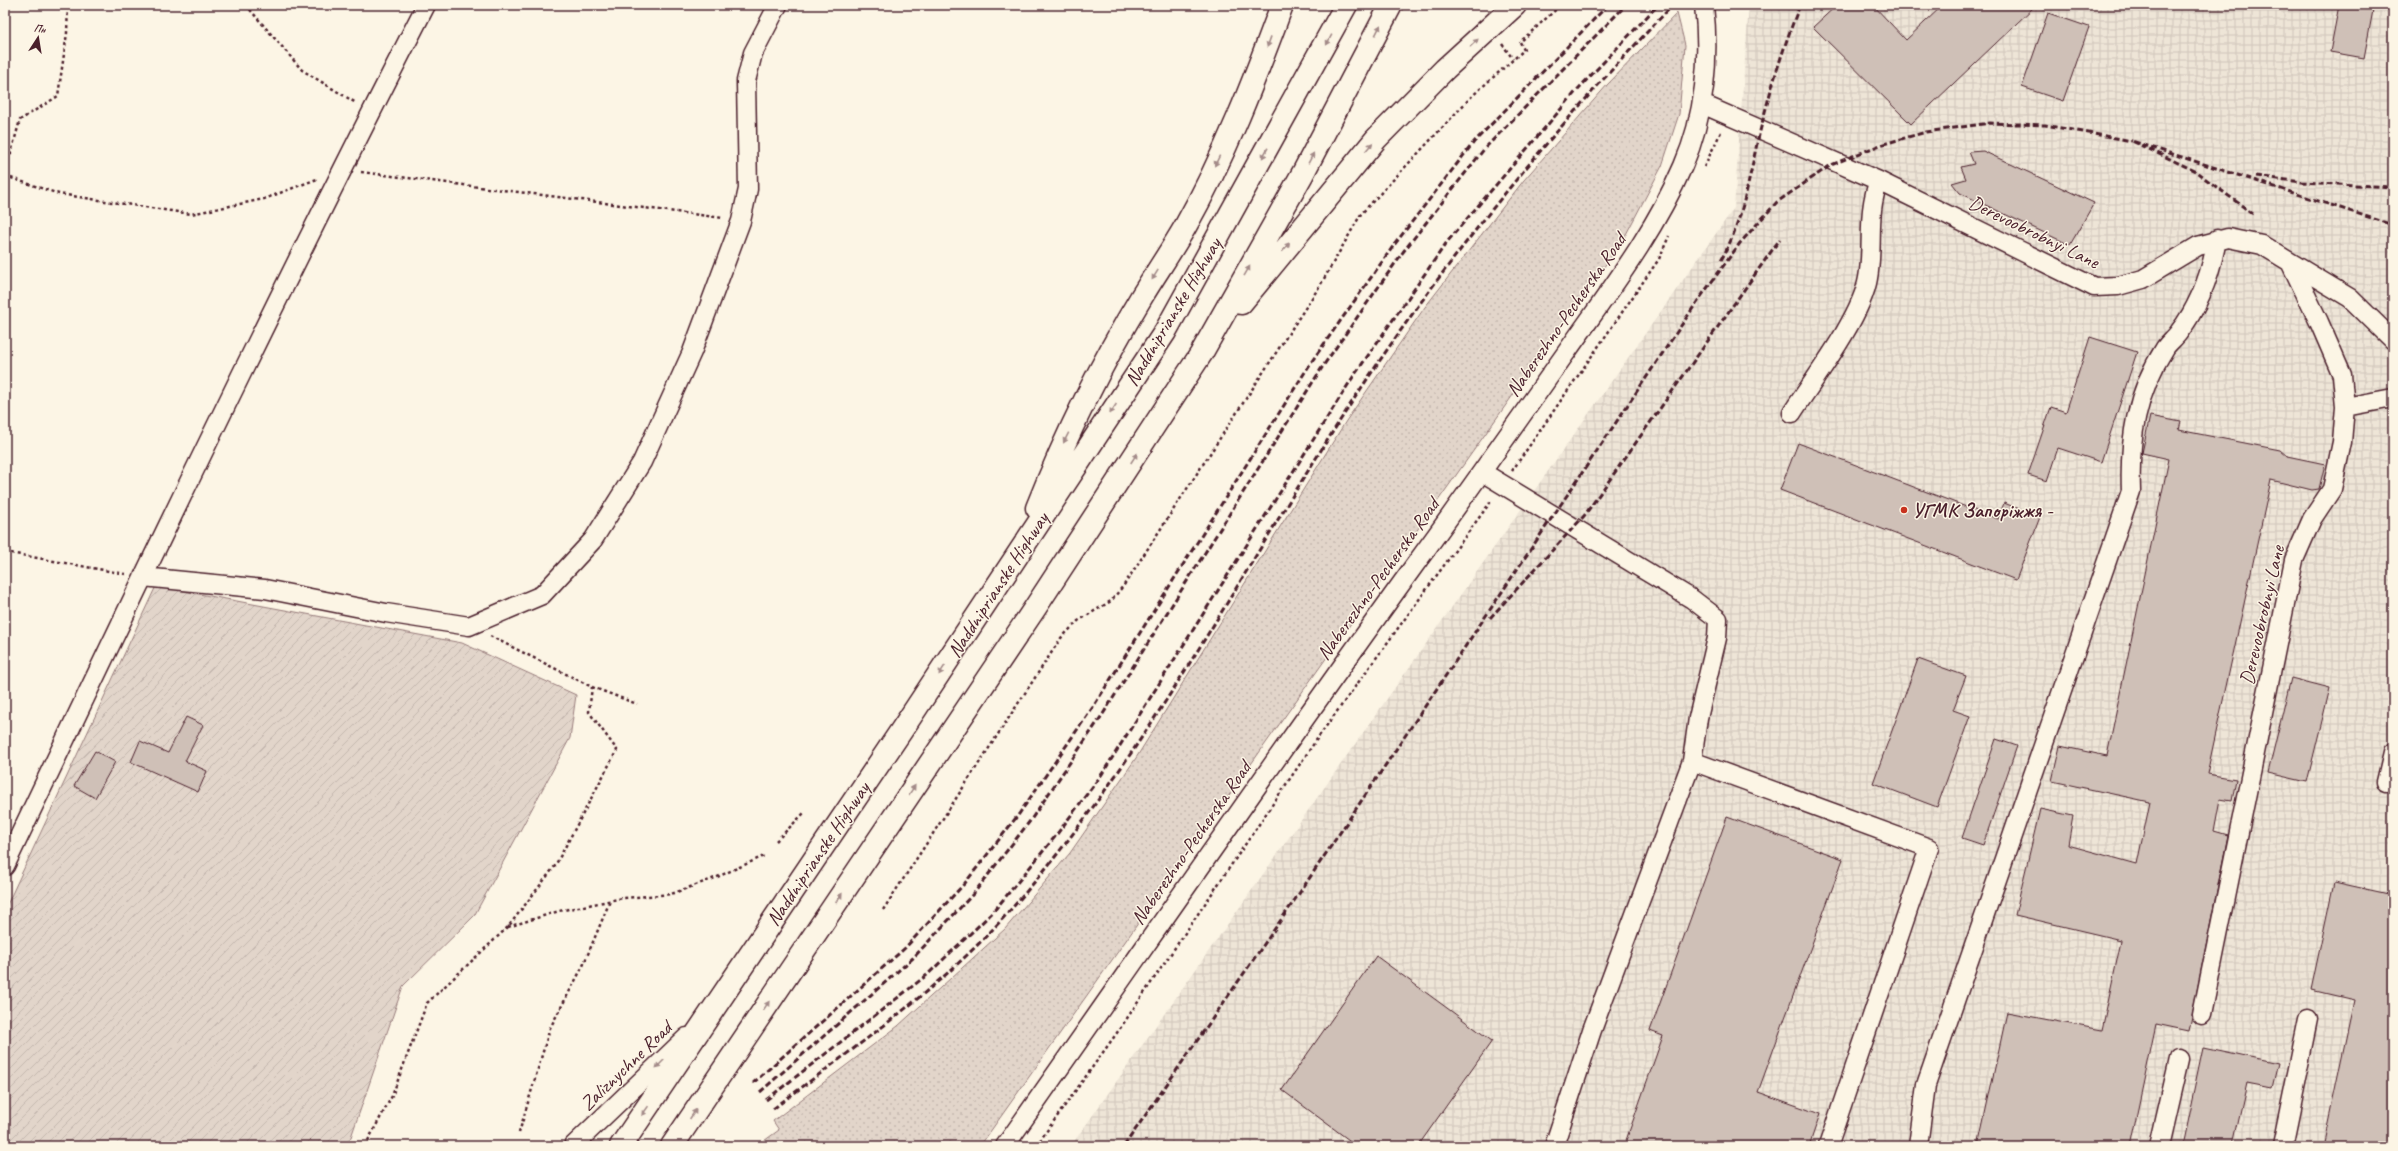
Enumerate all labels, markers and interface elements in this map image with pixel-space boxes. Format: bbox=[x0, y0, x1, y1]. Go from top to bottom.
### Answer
north arrow bbox=[18, 18, 58, 58]
text: Пн bbox=[33, 20, 48, 36]
one-way arrow bbox=[1375, 25, 1381, 36]
one-way arrow bbox=[1325, 34, 1332, 46]
one-way arrow bbox=[1265, 36, 1271, 48]
one-way arrow bbox=[1469, 38, 1479, 47]
one-way arrow bbox=[1365, 141, 1374, 152]
one-way arrow bbox=[1262, 148, 1269, 159]
one-way arrow bbox=[1308, 152, 1314, 164]
one-way arrow bbox=[1214, 155, 1221, 167]
street label: Derevoobrobnyi Lane bbox=[1965, 190, 2104, 275]
street label: Naberezhno-Pecherska Road bbox=[1500, 226, 1634, 401]
street label: Naddniprianske Highway bbox=[1119, 232, 1228, 391]
one-way arrow bbox=[1282, 242, 1291, 252]
one-way arrow bbox=[1244, 265, 1251, 277]
one-way arrow bbox=[1151, 270, 1159, 280]
one-way arrow bbox=[1109, 404, 1117, 415]
one-way arrow bbox=[1063, 432, 1069, 444]
one-way arrow bbox=[1130, 453, 1138, 463]
street label: Naberezhno-Pecherska Road bbox=[1311, 491, 1447, 665]
place label: УГМК Запоріжжя - bbox=[1912, 498, 2054, 523]
marker: УГМК Запоріжжя - bbox=[1899, 505, 1909, 515]
street label: Naddniprianske Highway bbox=[942, 506, 1055, 662]
street label: Derevoobrobnyi Lane bbox=[2234, 542, 2290, 687]
one-way arrow bbox=[938, 665, 946, 675]
street label: Naberezhno-Pecherska Road bbox=[1125, 754, 1259, 929]
street label: Naddniprianske Highway bbox=[761, 776, 877, 931]
one-way arrow bbox=[908, 785, 916, 796]
one-way arrow bbox=[835, 893, 843, 903]
one-way arrow bbox=[762, 1000, 770, 1011]
street label: Zaliznychne Road bbox=[575, 1014, 679, 1116]
one-way arrow bbox=[655, 1059, 665, 1069]
one-way arrow bbox=[641, 1106, 649, 1117]
one-way arrow bbox=[690, 1108, 697, 1119]

